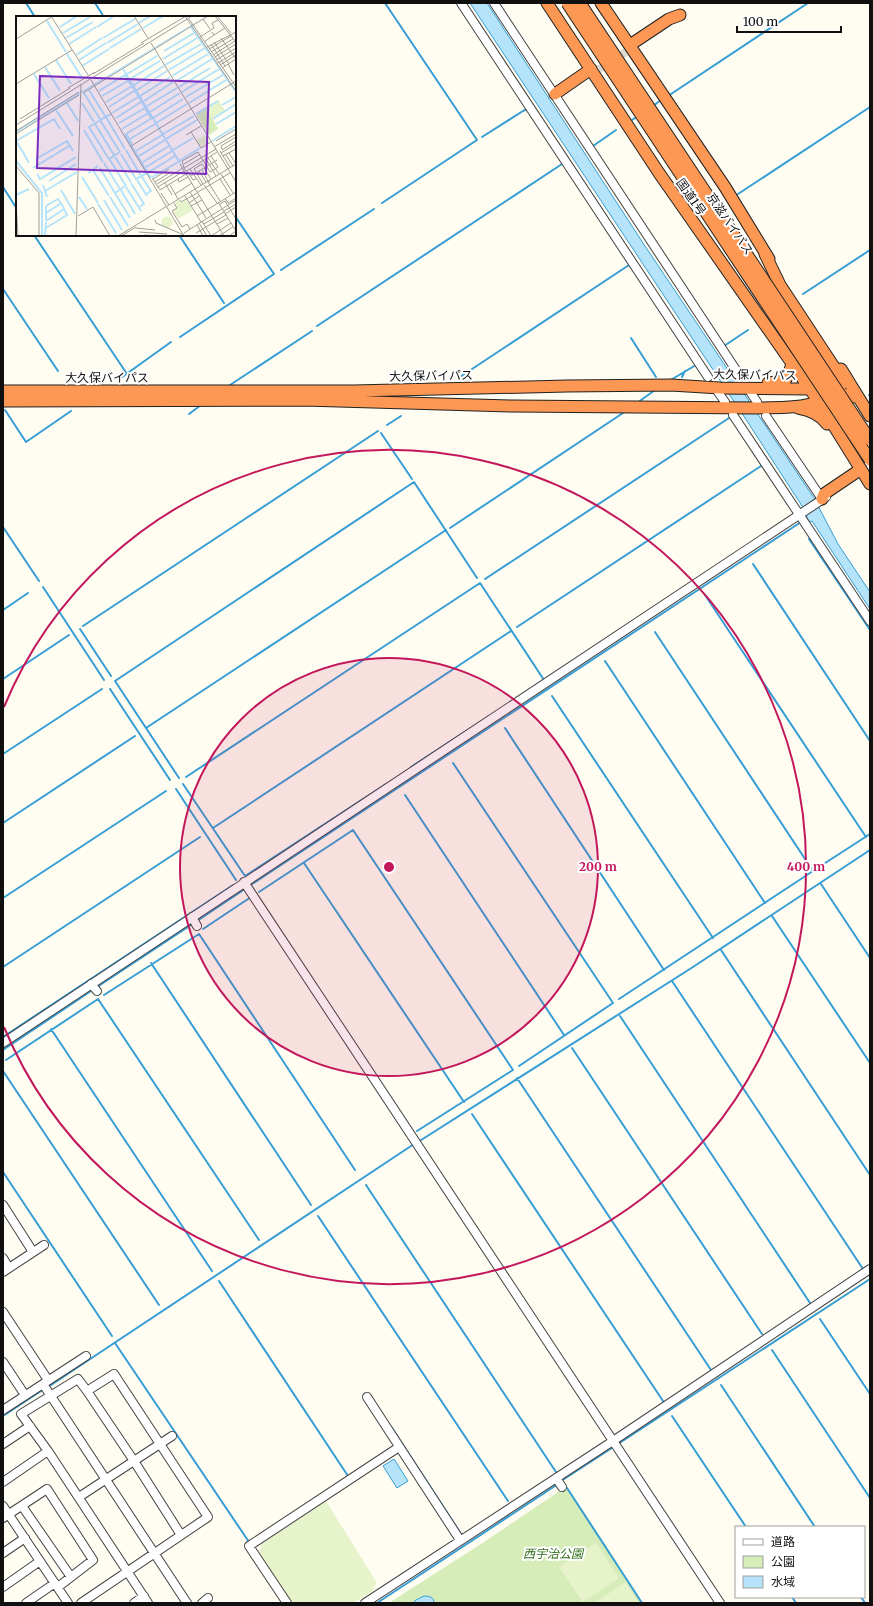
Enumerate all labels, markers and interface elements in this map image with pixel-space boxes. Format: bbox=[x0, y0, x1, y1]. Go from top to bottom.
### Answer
scale bar bbox=[737, 8, 841, 34]
text: 100 m bbox=[743, 14, 778, 29]
inset map bbox=[16, 16, 236, 236]
street label: 国道1号 bbox=[673, 175, 709, 218]
street label: 京滋バイパス bbox=[704, 190, 757, 258]
street label: 大久保バイパス bbox=[713, 366, 797, 383]
street label: 大久保バイパス bbox=[389, 367, 473, 384]
street label: 大久保バイパス bbox=[65, 370, 149, 385]
text: 200 m bbox=[579, 859, 617, 874]
text: 400 m bbox=[787, 859, 825, 874]
centre of rings bbox=[382, 860, 396, 874]
legend bbox=[735, 1526, 865, 1598]
text: 道路 bbox=[771, 1534, 795, 1549]
park label: 西宇治公園 bbox=[523, 1546, 585, 1561]
text: 公園 bbox=[771, 1554, 795, 1569]
text: 水域 bbox=[771, 1574, 795, 1589]

